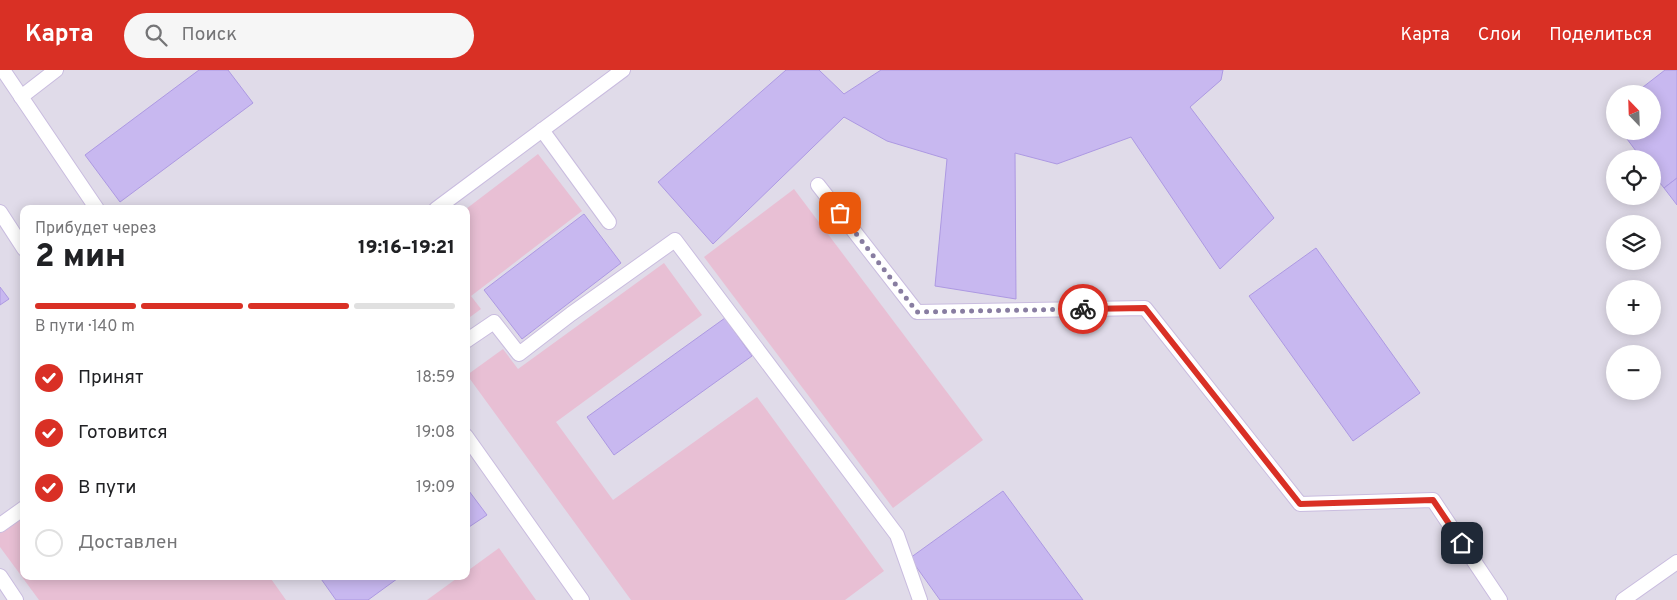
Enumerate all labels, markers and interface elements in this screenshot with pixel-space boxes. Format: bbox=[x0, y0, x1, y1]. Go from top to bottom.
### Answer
search box bbox=[124, 13, 474, 58]
text: Карта bbox=[25, 20, 94, 50]
icon: search bbox=[142, 21, 170, 49]
text: Поиск bbox=[182, 23, 237, 47]
text: Карта bbox=[1400, 24, 1450, 47]
text: Слои bbox=[1478, 24, 1521, 47]
text: Поделиться bbox=[1549, 24, 1652, 47]
north arrow bbox=[1606, 85, 1661, 140]
map controls bbox=[1606, 85, 1661, 400]
button: locate bbox=[1606, 150, 1661, 205]
pin bbox=[819, 192, 861, 234]
icon: bag bbox=[826, 199, 854, 227]
button: layers bbox=[1606, 215, 1661, 270]
text: Прибудет через bbox=[35, 219, 157, 239]
text: 19:16–19:21 bbox=[358, 236, 455, 260]
text: 2 мин bbox=[35, 238, 126, 278]
button: + bbox=[1606, 280, 1661, 335]
courier bbox=[1058, 284, 1108, 334]
icon: bike bbox=[1069, 295, 1097, 323]
text: В пути · 140 m bbox=[35, 317, 135, 337]
button: − bbox=[1606, 345, 1661, 400]
icon: check bbox=[35, 364, 63, 392]
text: Принят bbox=[78, 366, 144, 390]
text: 18:59 bbox=[416, 368, 455, 388]
icon: check bbox=[35, 419, 63, 447]
text: Готовится bbox=[78, 421, 168, 445]
text: 19:08 bbox=[416, 423, 455, 443]
icon: check bbox=[35, 474, 63, 502]
text: В пути bbox=[78, 476, 136, 500]
text: 19:09 bbox=[416, 478, 455, 498]
pin bbox=[1441, 522, 1483, 564]
icon: home bbox=[1448, 529, 1476, 557]
text: Доставлен bbox=[78, 531, 178, 555]

